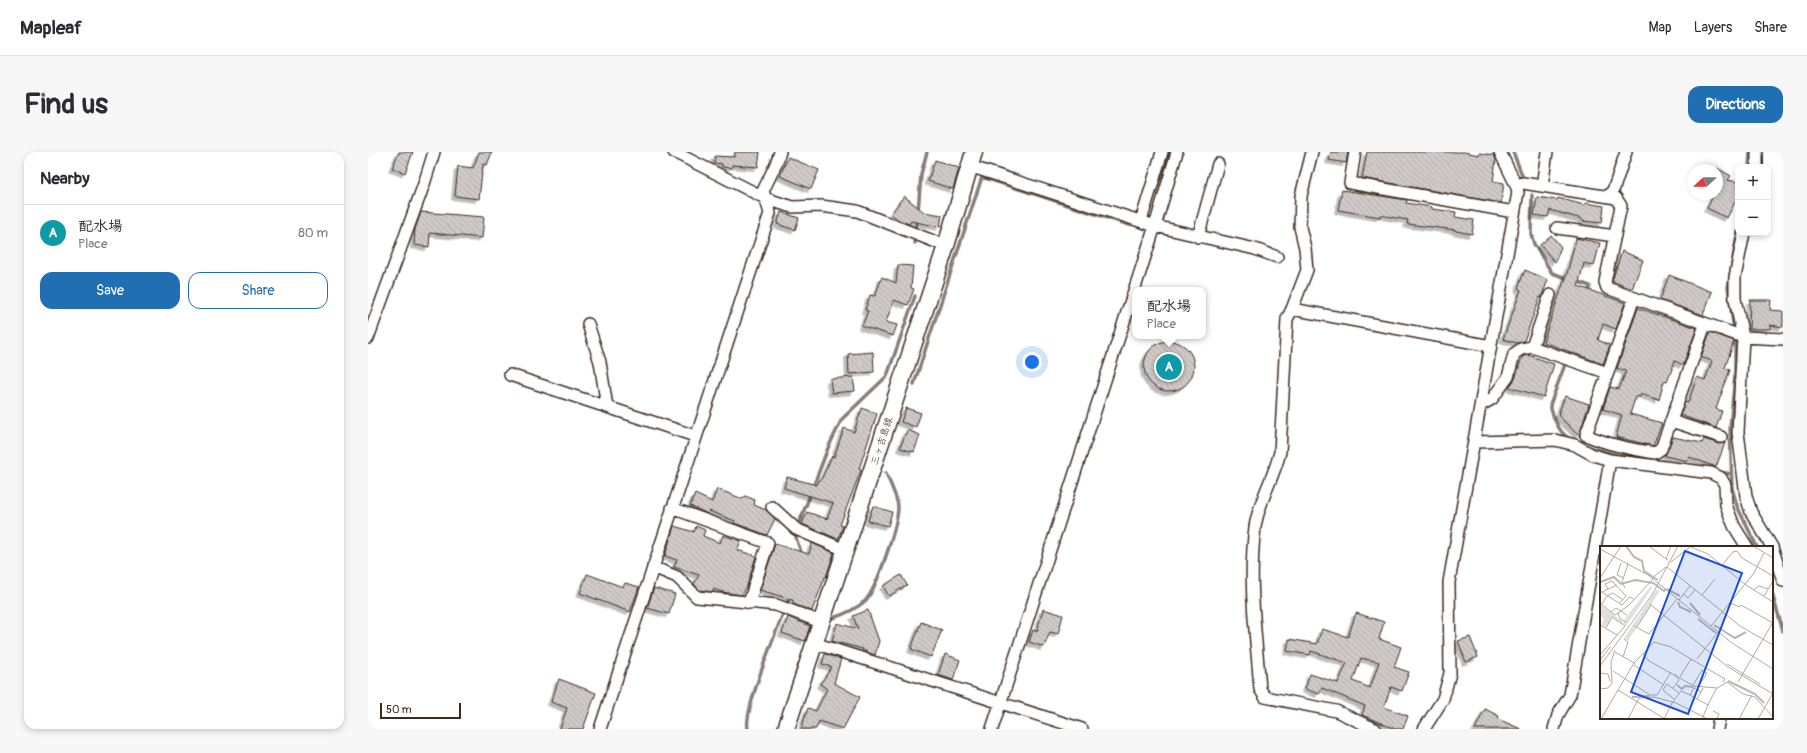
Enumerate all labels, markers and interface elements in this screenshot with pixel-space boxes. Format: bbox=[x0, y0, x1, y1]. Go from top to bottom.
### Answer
text: Mapleaf bbox=[20, 16, 82, 40]
text: Map bbox=[1649, 19, 1672, 36]
text: Layers bbox=[1694, 19, 1732, 36]
text: Share bbox=[1754, 19, 1787, 36]
button: Directions bbox=[1688, 86, 1783, 123]
text: Find us bbox=[24, 87, 108, 122]
north arrow bbox=[1687, 164, 1723, 200]
map controls bbox=[1735, 164, 1771, 236]
button: + bbox=[1735, 164, 1771, 200]
text: Nearby bbox=[40, 168, 89, 189]
button: − bbox=[1735, 200, 1771, 236]
text: 配水場 bbox=[78, 217, 123, 236]
text: A bbox=[49, 225, 57, 241]
text: 80 m bbox=[298, 225, 328, 241]
text: Place bbox=[78, 236, 107, 252]
button: Save bbox=[40, 272, 180, 309]
button: Share bbox=[188, 272, 328, 309]
popup bbox=[1132, 287, 1206, 339]
text: 配水場 bbox=[1146, 297, 1192, 316]
text: Place bbox=[1146, 316, 1176, 332]
your location bbox=[1022, 352, 1042, 372]
pin: A bbox=[1156, 352, 1182, 382]
street label: 三ヶ吉島線 bbox=[869, 416, 895, 467]
inset map bbox=[1600, 546, 1773, 719]
scale bar bbox=[380, 701, 461, 720]
text: 50 m bbox=[386, 703, 412, 716]

